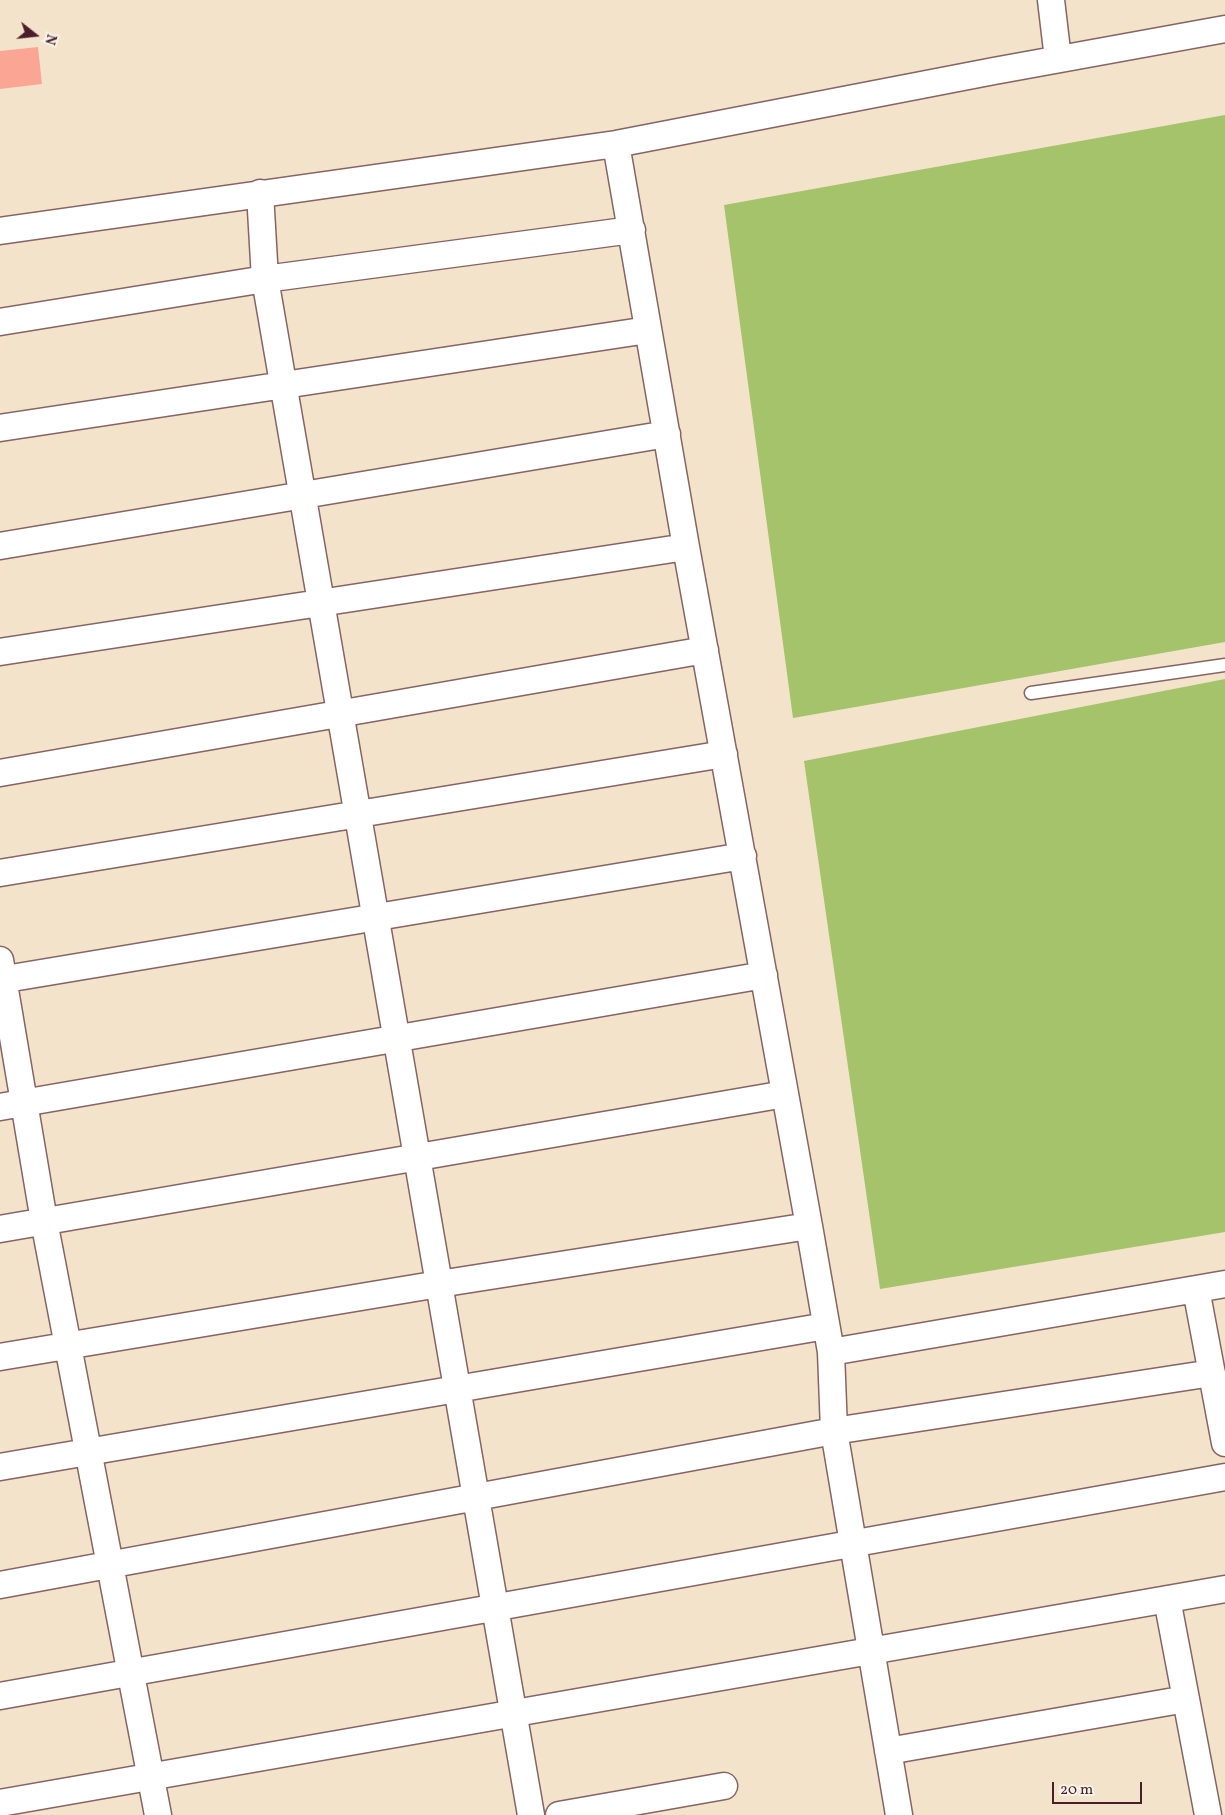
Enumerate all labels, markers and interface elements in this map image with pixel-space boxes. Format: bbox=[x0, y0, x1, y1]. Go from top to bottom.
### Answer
north arrow bbox=[10, 10, 60, 60]
text: N bbox=[39, 32, 60, 47]
scale bar bbox=[1055, 1772, 1145, 1804]
text: 20 m bbox=[1060, 1780, 1093, 1801]

